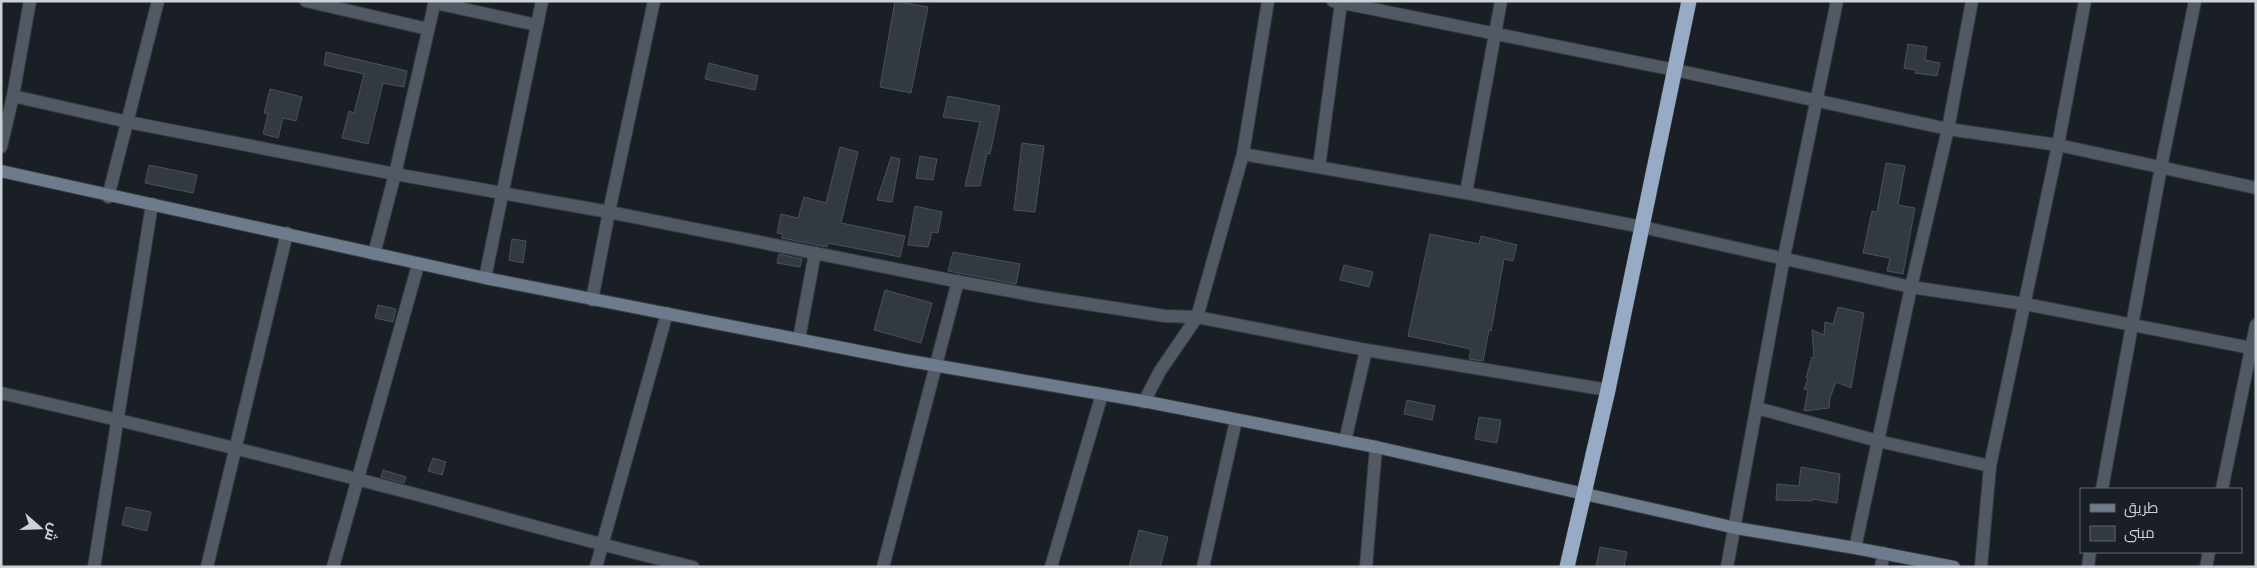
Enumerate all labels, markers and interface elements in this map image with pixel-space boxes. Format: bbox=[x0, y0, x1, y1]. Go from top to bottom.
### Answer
legend bbox=[2080, 488, 2242, 553]
text: طريق bbox=[2124, 499, 2158, 518]
north arrow bbox=[15, 503, 65, 553]
text: ش bbox=[41, 521, 63, 544]
text: مبنى bbox=[2124, 524, 2155, 543]

